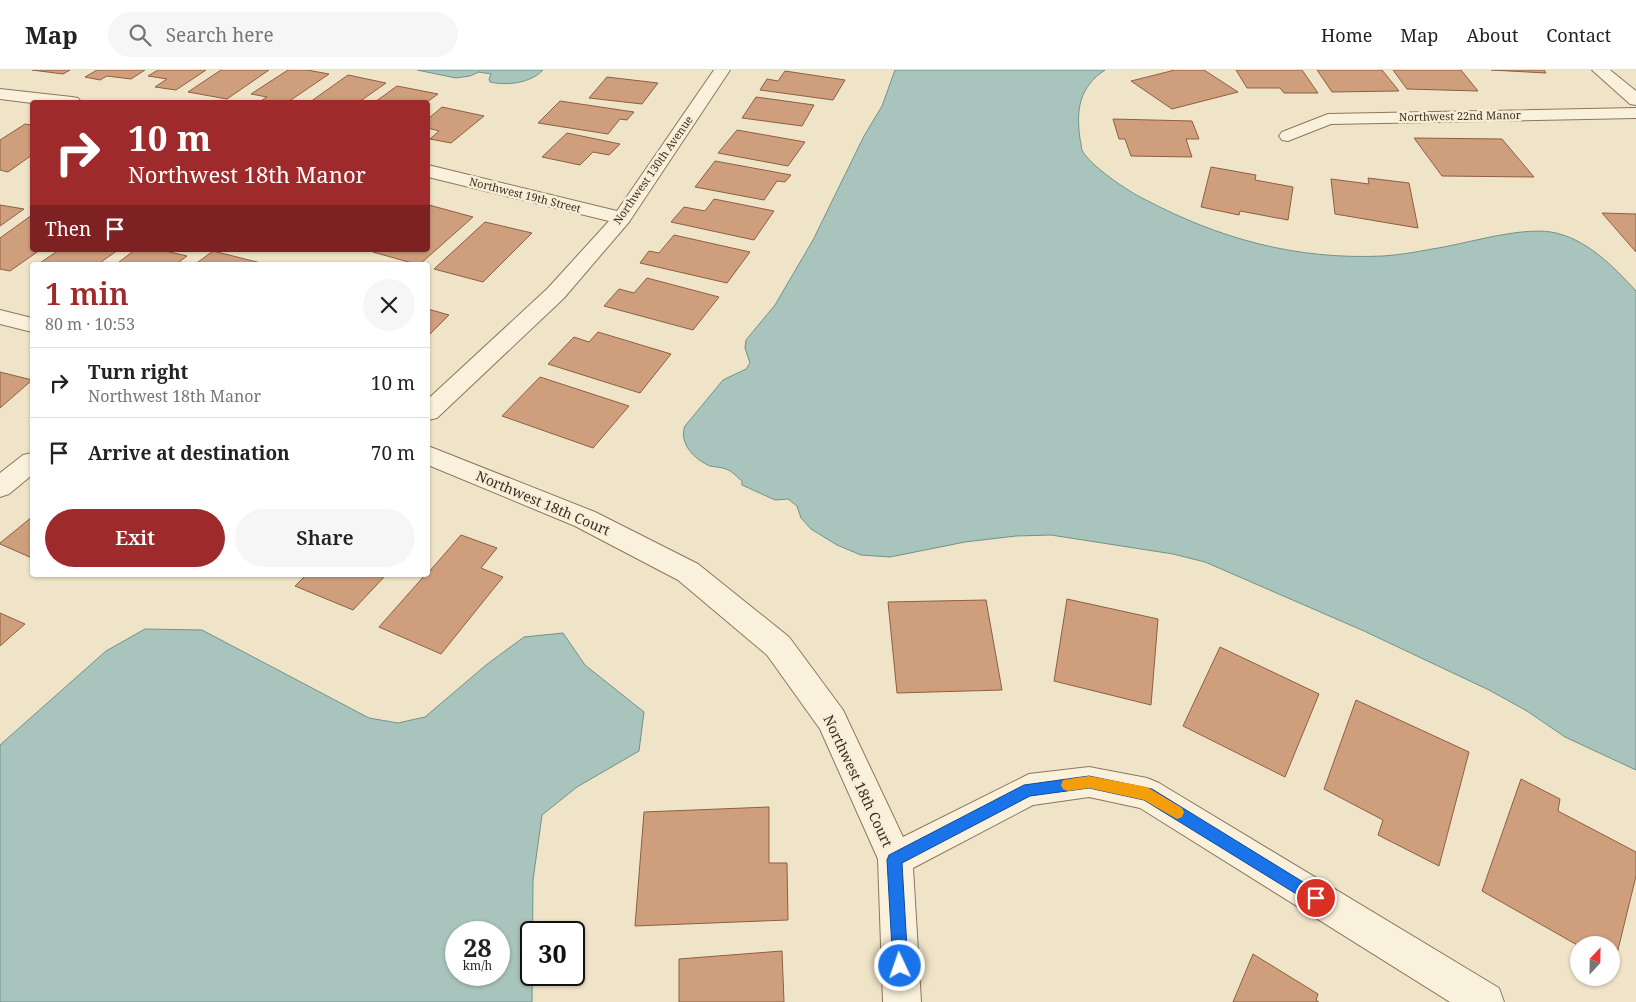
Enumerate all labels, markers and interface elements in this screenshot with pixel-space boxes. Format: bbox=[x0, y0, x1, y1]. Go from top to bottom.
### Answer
search box bbox=[108, 12, 458, 57]
text: Map bbox=[25, 18, 78, 51]
icon: search bbox=[126, 21, 154, 49]
text: Search here bbox=[166, 22, 274, 48]
text: Home bbox=[1321, 23, 1372, 47]
text: Map bbox=[1400, 23, 1438, 47]
text: About bbox=[1466, 23, 1518, 47]
text: Contact bbox=[1546, 23, 1611, 47]
street label: Northwest 22nd Manor bbox=[1399, 107, 1522, 124]
street label: Northwest 130th Avenue bbox=[609, 112, 696, 227]
text: 10 m bbox=[128, 114, 211, 161]
icon: right bbox=[45, 120, 110, 185]
text: Northwest 18th Manor bbox=[128, 159, 366, 189]
street label: Northwest 19th Street bbox=[468, 173, 583, 216]
icon: arrive bbox=[101, 215, 129, 243]
text: Then bbox=[45, 216, 91, 242]
text: 1 min bbox=[45, 273, 129, 314]
button: close bbox=[363, 279, 415, 331]
text: 80 m · 10:53 bbox=[45, 313, 135, 335]
text: Turn right bbox=[88, 359, 188, 385]
icon: right bbox=[45, 369, 73, 397]
text: 10 m bbox=[371, 370, 415, 396]
text: Northwest 18th Manor bbox=[88, 385, 261, 407]
icon: arrive bbox=[45, 439, 73, 467]
text: Arrive at destination bbox=[88, 440, 290, 466]
text: 70 m bbox=[371, 440, 415, 466]
street label: Northwest 18th Court bbox=[473, 466, 613, 539]
button: Exit bbox=[45, 509, 225, 567]
button: Share bbox=[235, 509, 415, 567]
street label: Northwest 18th Court bbox=[819, 712, 897, 850]
pin bbox=[1295, 877, 1337, 919]
icon: arrive bbox=[1302, 884, 1330, 912]
speed limit sign: 30 bbox=[520, 921, 585, 986]
text: 28 bbox=[463, 930, 492, 964]
north arrow bbox=[1570, 936, 1620, 986]
map controls bbox=[1570, 936, 1620, 986]
position arrow bbox=[873, 939, 925, 991]
text: km/h bbox=[463, 957, 492, 974]

